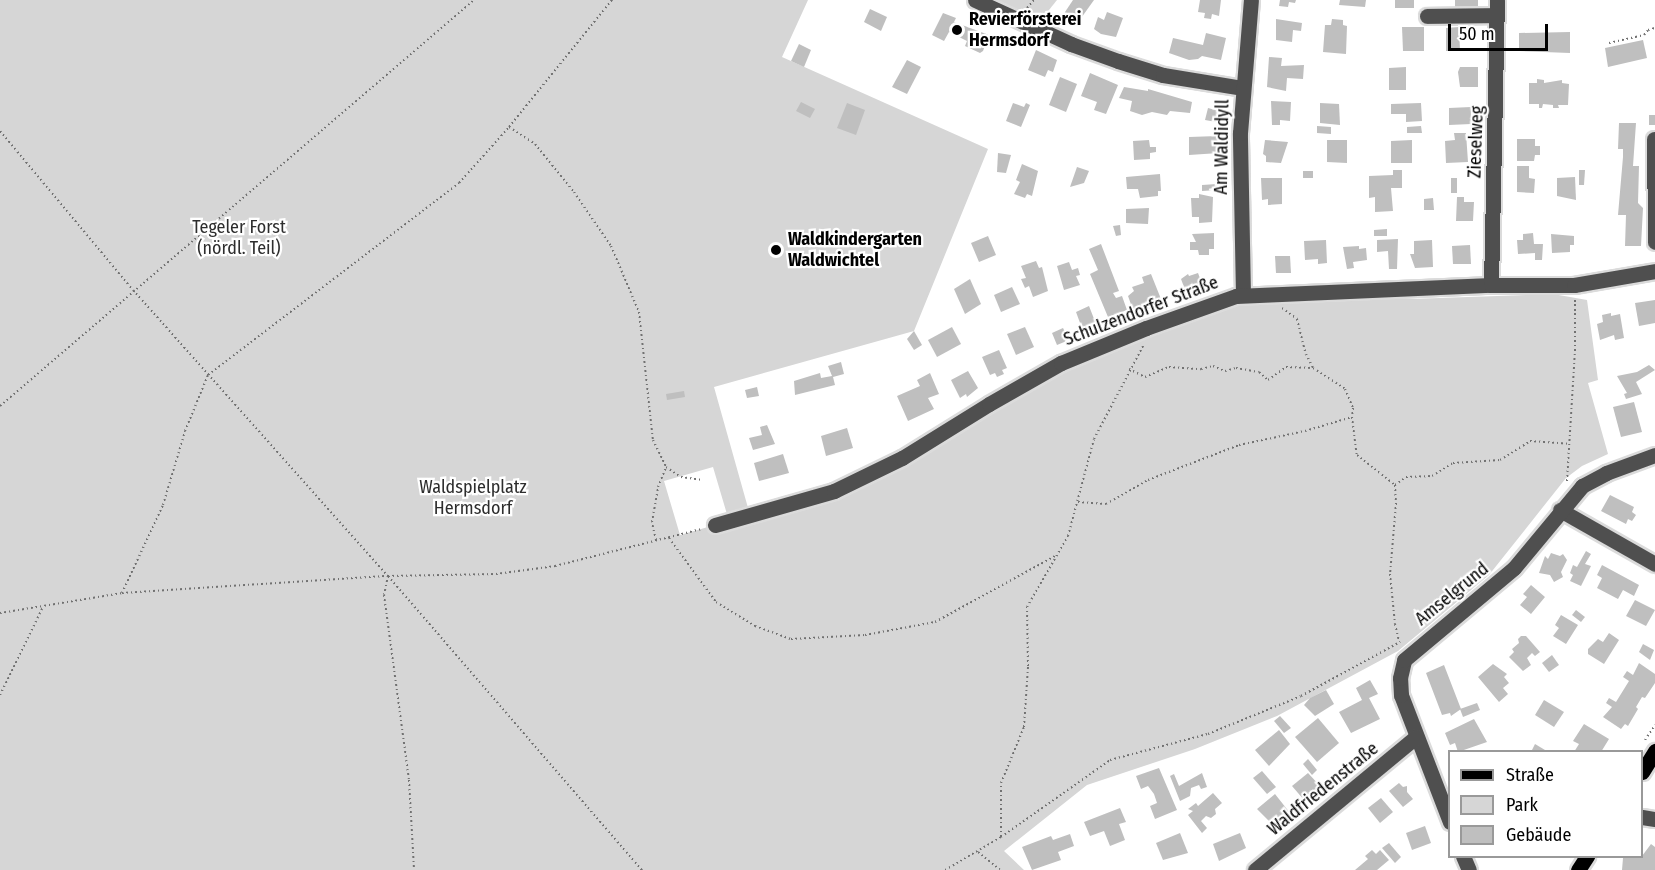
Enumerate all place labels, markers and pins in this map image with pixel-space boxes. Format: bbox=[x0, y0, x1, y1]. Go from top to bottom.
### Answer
place label: Revierförsterei Hermsdorf bbox=[969, 9, 1081, 52]
marker: Revierförsterei Hermsdorf bbox=[950, 23, 964, 37]
place label: Waldkindergarten Waldwichtel bbox=[788, 229, 922, 272]
marker: Waldkindergarten Waldwichtel bbox=[769, 243, 783, 257]

